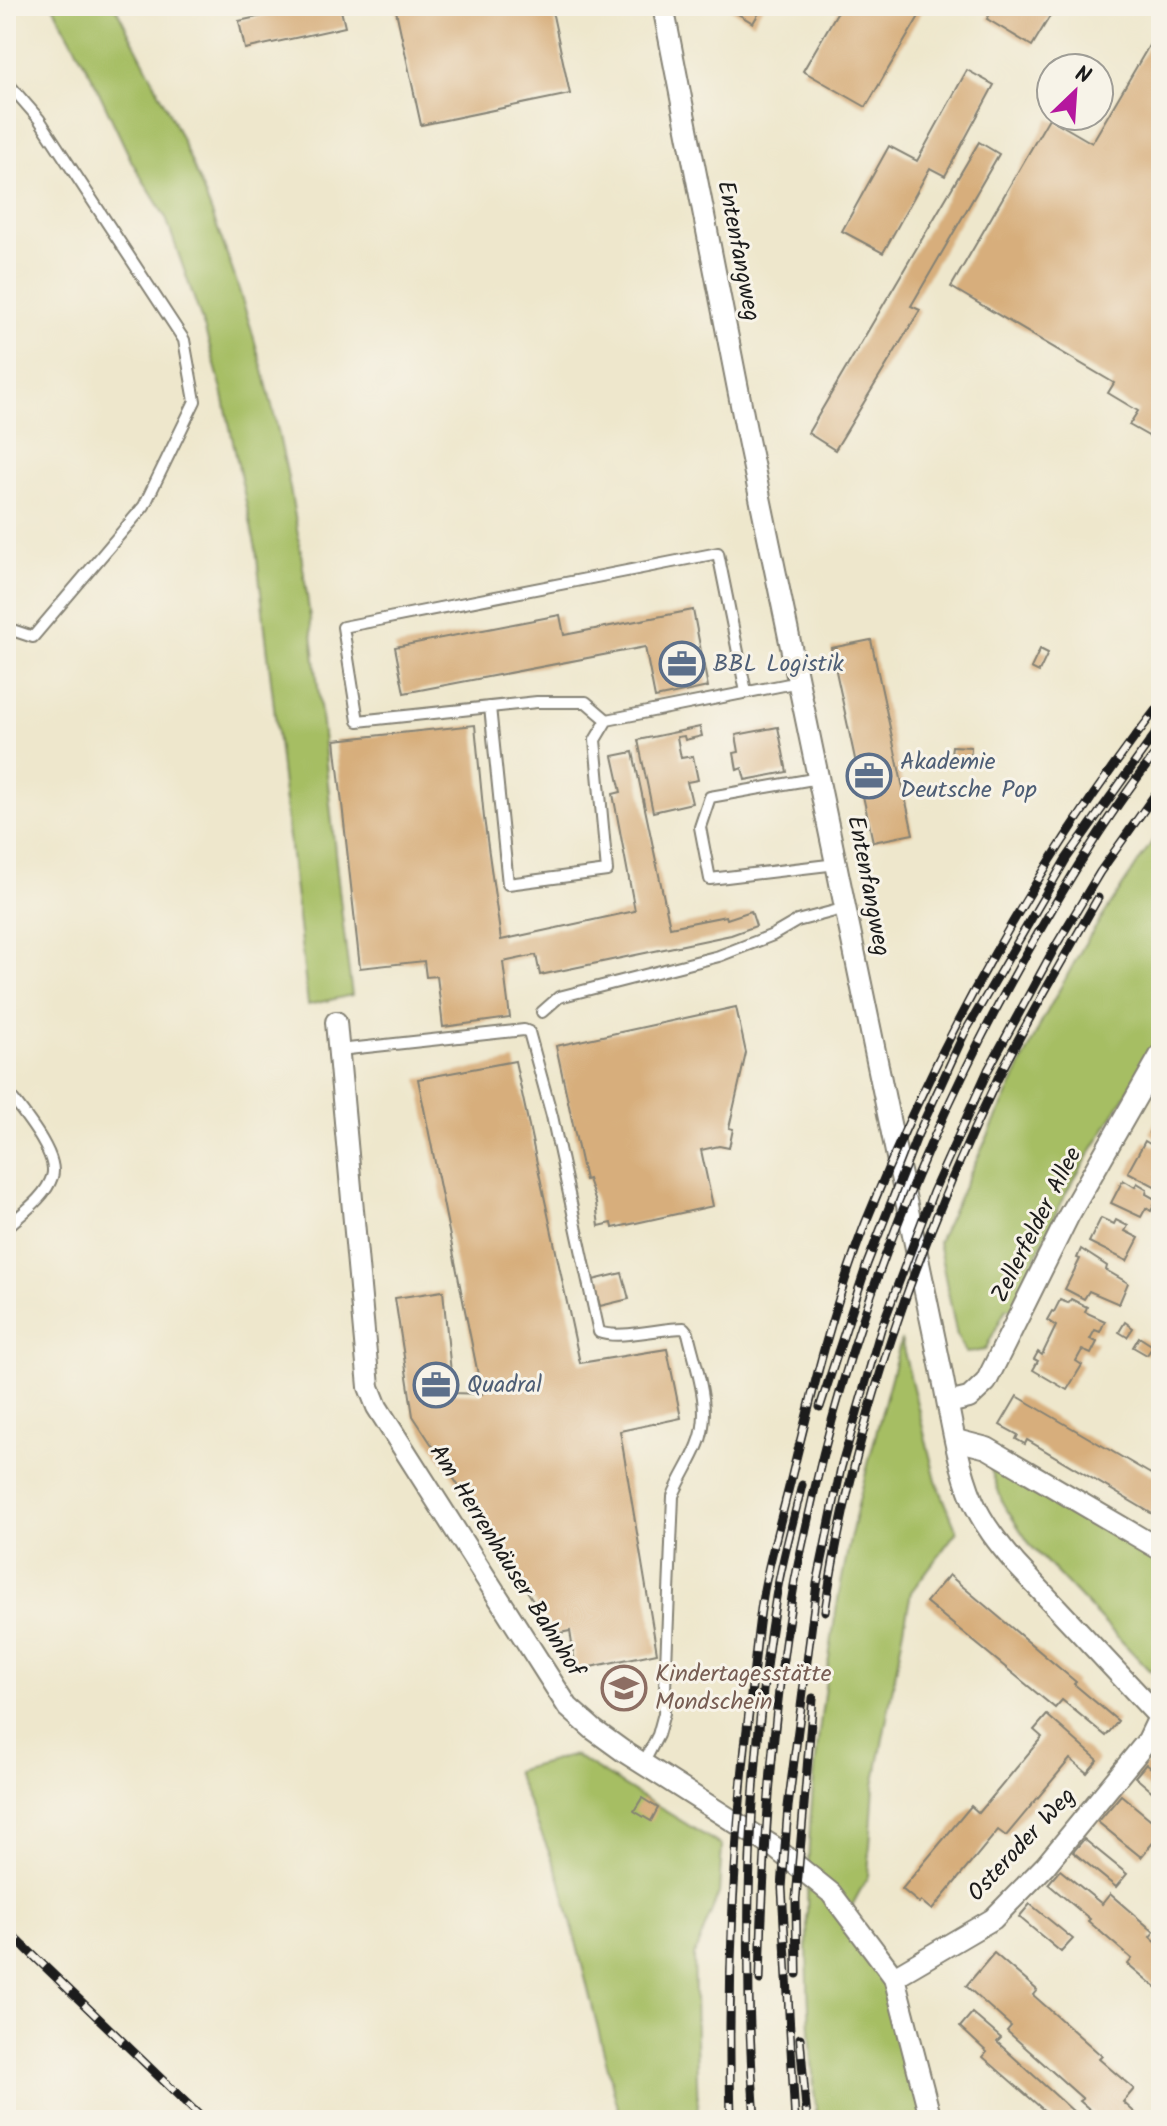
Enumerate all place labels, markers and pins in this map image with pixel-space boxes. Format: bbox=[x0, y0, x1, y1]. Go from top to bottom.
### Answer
office icon: BBL Logistik bbox=[658, 640, 706, 688]
place label: BBL Logistik bbox=[713, 645, 845, 684]
place label: Akademie Deutsche Pop bbox=[900, 743, 1037, 810]
office icon: Akademie Deutsche Pop bbox=[845, 752, 893, 800]
office icon: Quadral bbox=[412, 1361, 460, 1409]
place label: Quadral bbox=[467, 1366, 542, 1405]
place label: Kindertagesstätte Mondschein bbox=[655, 1655, 832, 1722]
school or university icon: Kindertagesstätte Mondschein bbox=[600, 1664, 648, 1712]

